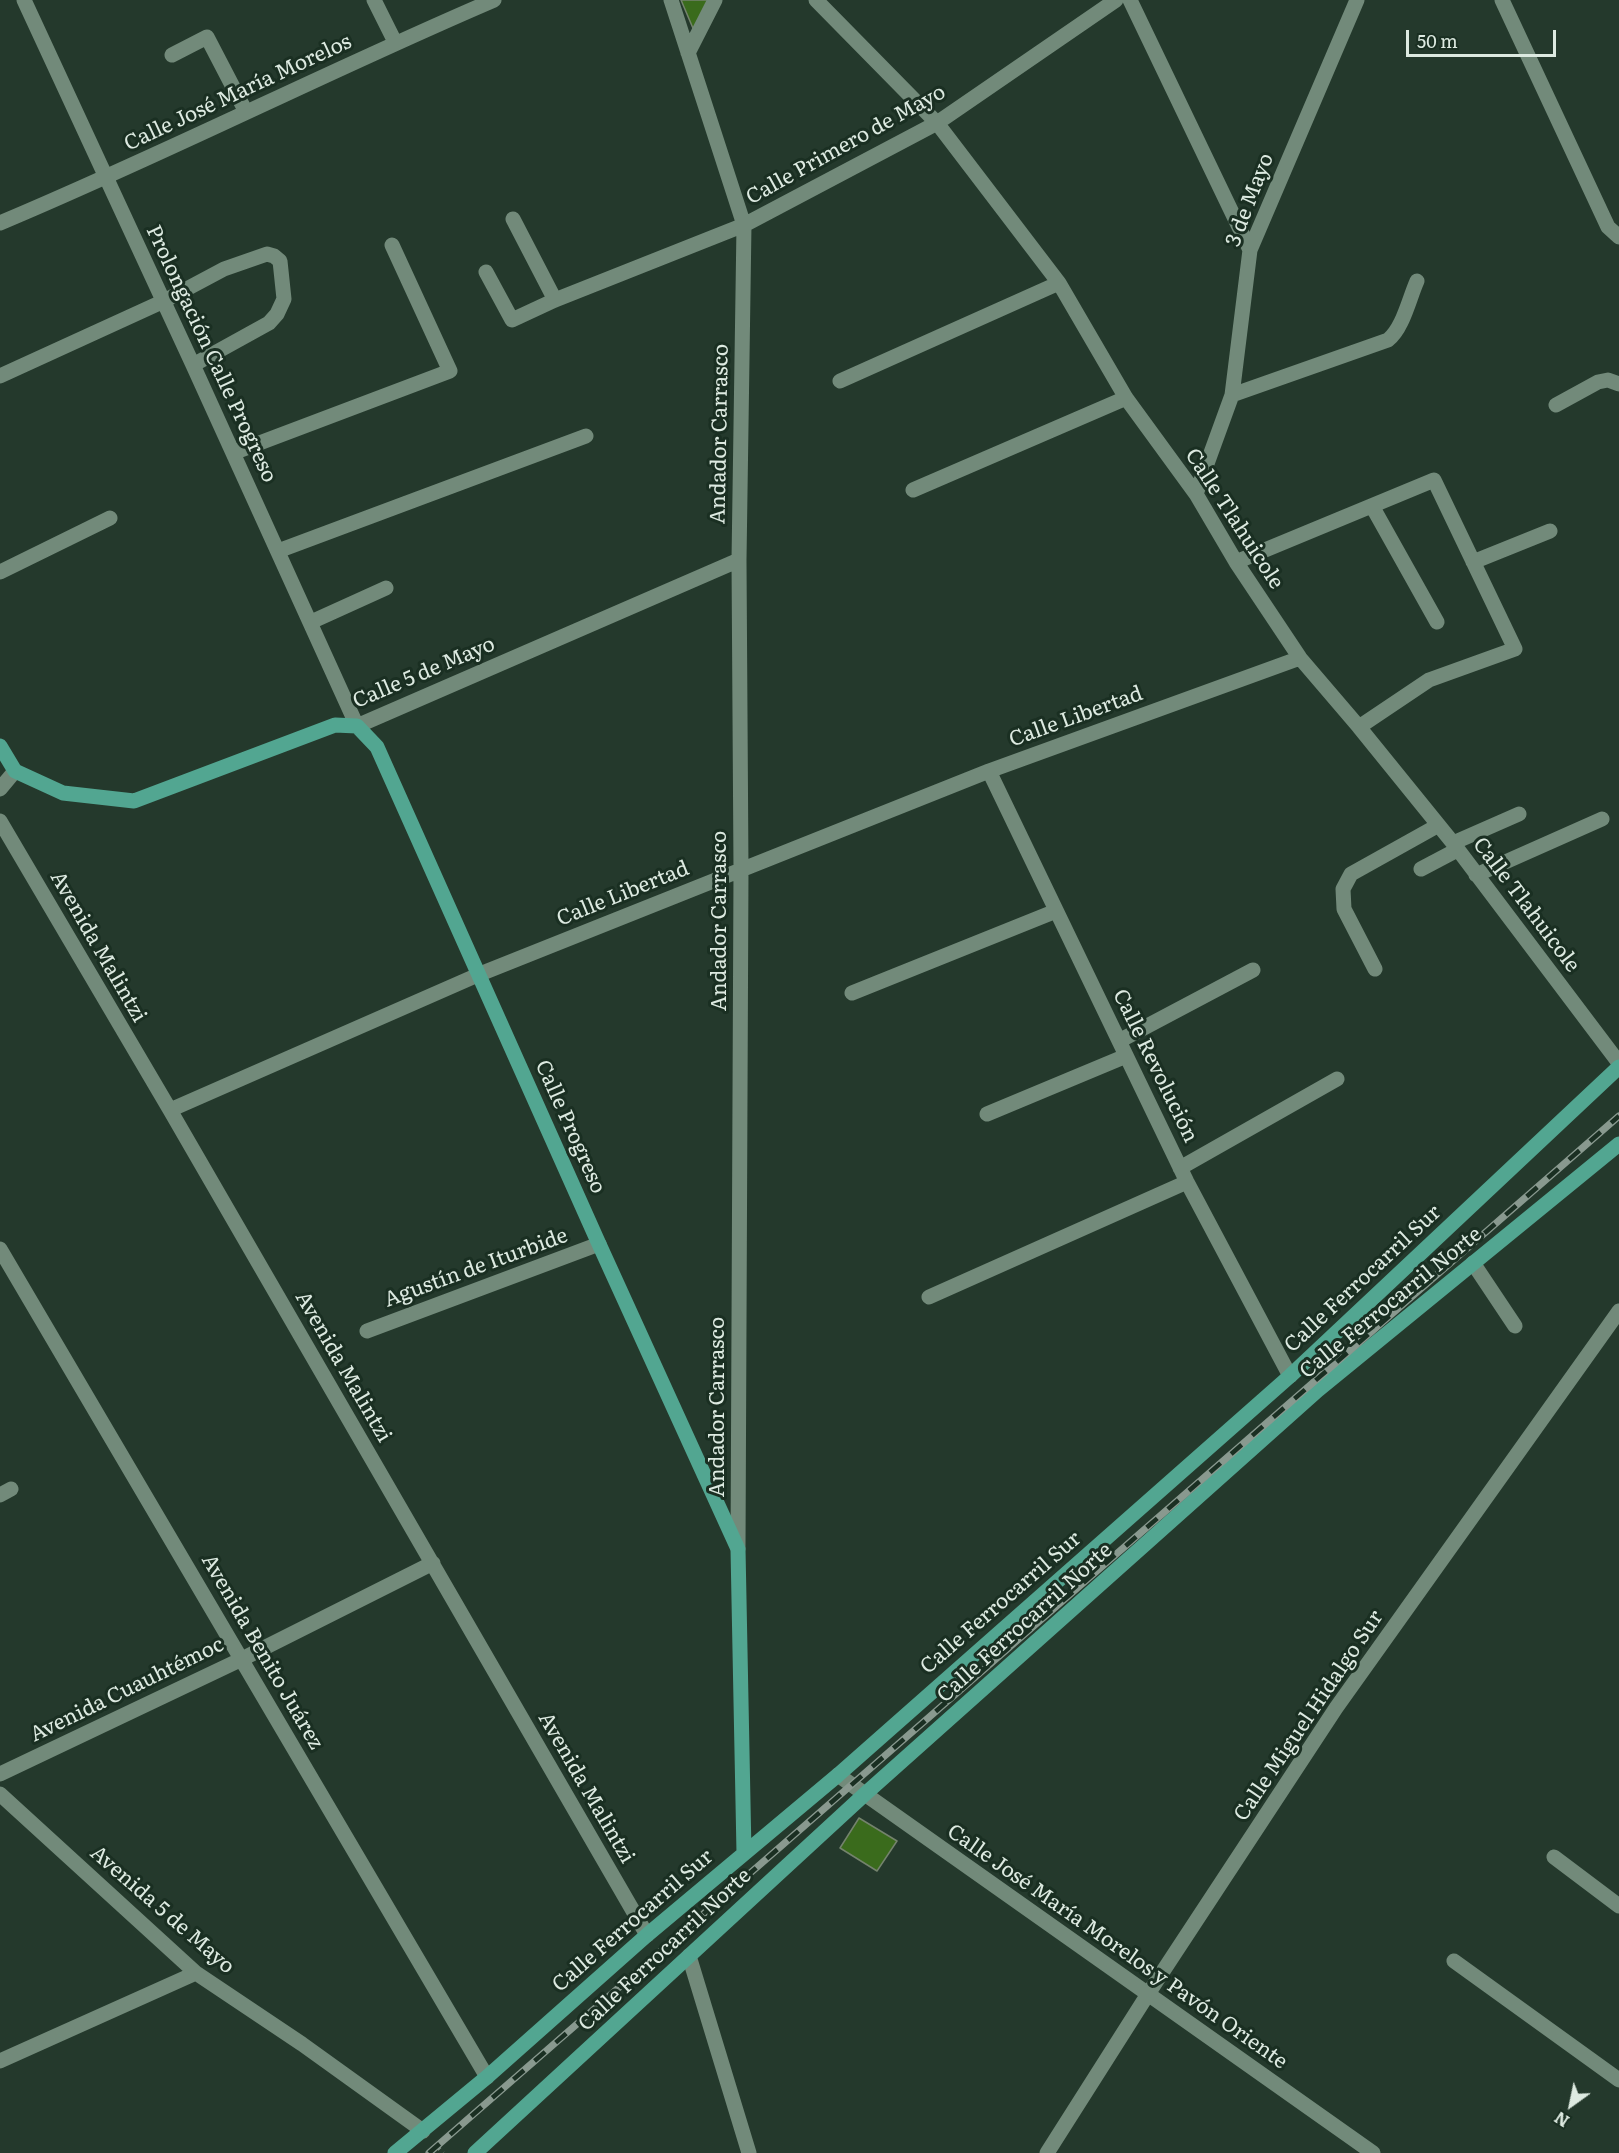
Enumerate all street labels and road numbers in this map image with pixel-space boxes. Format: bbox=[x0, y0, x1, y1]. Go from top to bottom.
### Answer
street label: Calle José María Morelos bbox=[120, 29, 356, 157]
street label: Calle Primero de Mayo bbox=[742, 80, 950, 210]
street label: 3 de Mayo bbox=[1221, 150, 1279, 250]
street label: Prolongación Calle Progreso bbox=[140, 221, 282, 487]
street label: Andador Carrasco bbox=[706, 344, 734, 524]
street label: Calle Tlahuicole bbox=[1179, 444, 1289, 594]
street label: Calle 5 de Mayo bbox=[349, 632, 499, 714]
street label: Calle Libertad bbox=[1006, 681, 1146, 753]
street label: Andador Carrasco bbox=[707, 831, 733, 1011]
street label: Calle Tlahuicole bbox=[1467, 833, 1585, 977]
street label: Calle Libertad bbox=[553, 856, 693, 932]
street label: Avenida Malintzi bbox=[45, 867, 151, 1027]
street label: Calle Revolución bbox=[1107, 985, 1203, 1147]
street label: Calle Progreso bbox=[529, 1056, 611, 1198]
street label: Calle Ferrocarril Sur bbox=[1280, 1200, 1446, 1358]
street label: Calle Ferrocarril Norte bbox=[1295, 1222, 1487, 1384]
street label: Agustín de Iturbide bbox=[381, 1223, 571, 1313]
street label: Avenida Malintzi bbox=[290, 1287, 396, 1447]
street label: Andador Carrasco bbox=[705, 1317, 731, 1497]
street label: Calle Ferrocarril Sur bbox=[915, 1526, 1087, 1680]
street label: Calle Ferrocarril Norte bbox=[932, 1538, 1118, 1708]
street label: Avenida Benito Juárez bbox=[196, 1550, 328, 1754]
street label: Calle Miguel Hidalgo Sur bbox=[1229, 1606, 1389, 1826]
street label: Avenida Cuauhtémoc bbox=[26, 1632, 228, 1748]
street label: Avenida Malintzi bbox=[533, 1708, 639, 1868]
street label: Calle José María Morelos y Pavón Oriente bbox=[942, 1819, 1292, 2075]
street label: Avenida 5 de Mayo bbox=[85, 1841, 239, 1979]
street label: Calle Ferrocarril Sur bbox=[547, 1844, 719, 1998]
street label: Calle Ferrocarril Norte bbox=[573, 1863, 757, 2037]

